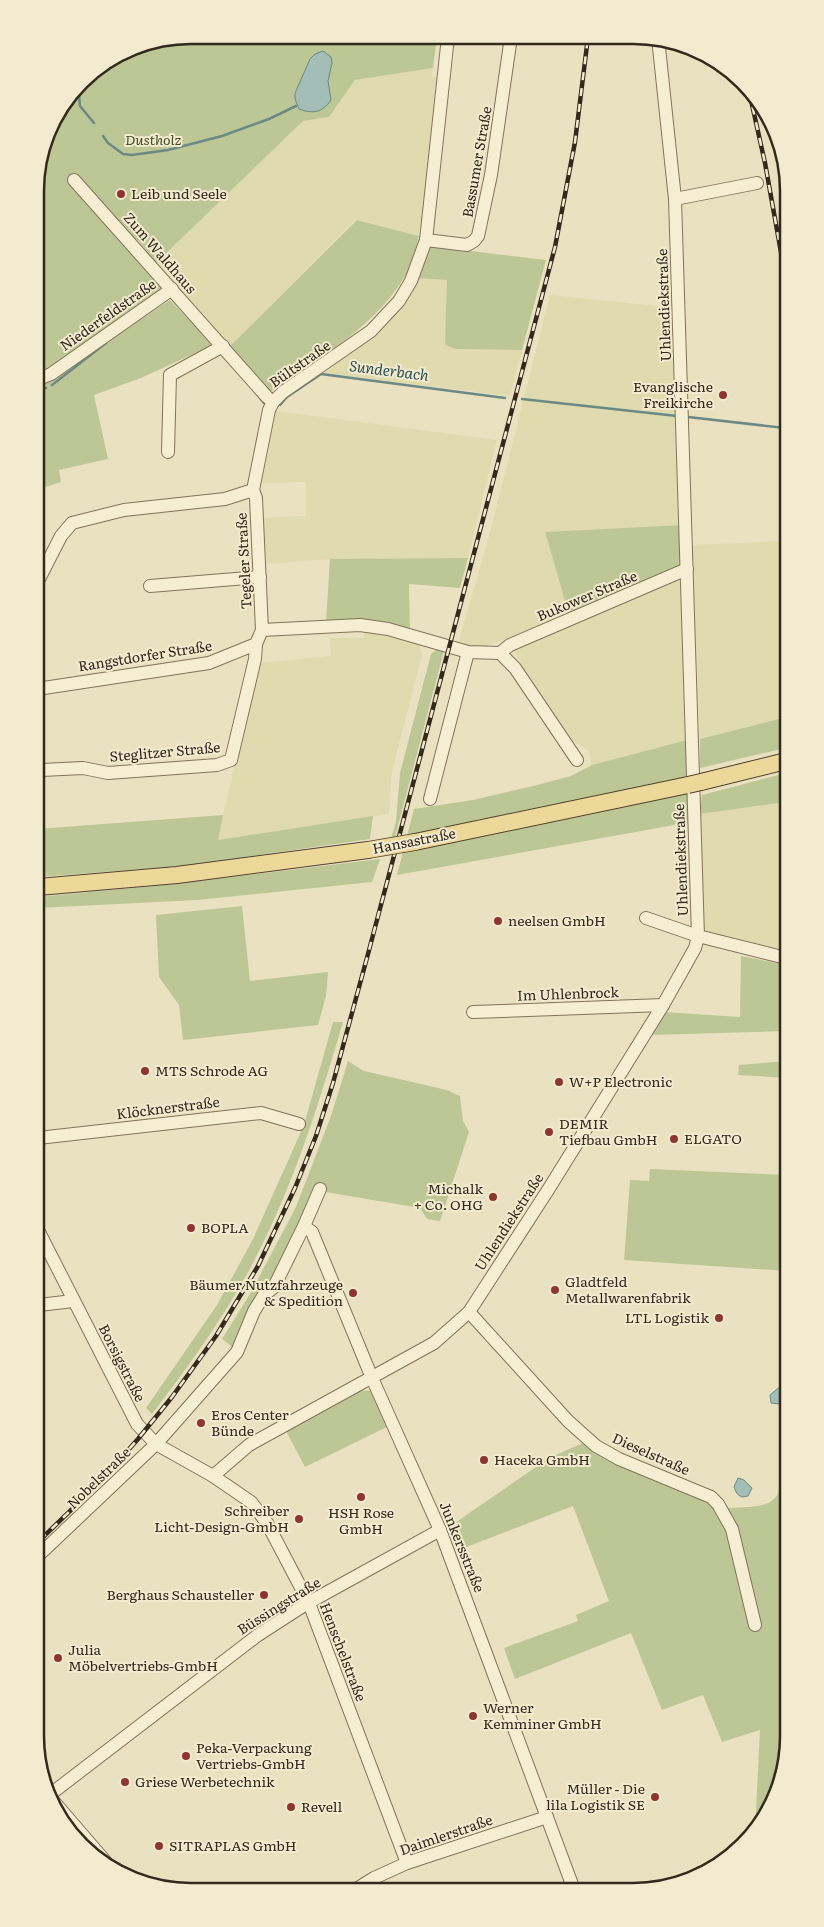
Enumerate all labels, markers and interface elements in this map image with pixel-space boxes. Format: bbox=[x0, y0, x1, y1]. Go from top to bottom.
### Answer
street label: Bassumer Straße bbox=[456, 105, 496, 219]
park label: Dustholz bbox=[125, 129, 181, 149]
place label: Leib und Seele bbox=[131, 183, 227, 203]
marker: Leib und Seele bbox=[115, 188, 127, 200]
street label: Zum Waldhaus bbox=[120, 207, 202, 297]
street label: Uhlendiekstraße bbox=[651, 248, 675, 362]
street label: Niederfeldstraße bbox=[55, 273, 160, 355]
street label: Bültstraße bbox=[265, 335, 334, 392]
water label: Sunderbach bbox=[348, 353, 430, 386]
place label: Evanglische Freikirche bbox=[633, 376, 713, 412]
marker: Evanglische Freikirche bbox=[717, 389, 729, 401]
street label: Tegeler Straße bbox=[230, 512, 256, 610]
street label: Bukower Straße bbox=[533, 565, 640, 625]
street label: Rangstdorfer Straße bbox=[76, 635, 213, 675]
street label: Steglitzer Straße bbox=[109, 736, 221, 766]
street label: Uhlendiekstraße bbox=[668, 803, 692, 917]
street label: Hansastraße bbox=[370, 822, 457, 858]
place label: neelsen GmbH bbox=[508, 910, 606, 930]
marker: neelsen GmbH bbox=[492, 915, 504, 927]
street label: Im Uhlenbrock bbox=[517, 981, 620, 1005]
place label: MTS Schrode AG bbox=[155, 1060, 269, 1080]
marker: MTS Schrode AG bbox=[139, 1065, 151, 1077]
place label: W+P Electronic bbox=[569, 1071, 672, 1091]
marker: W+P Electronic bbox=[553, 1076, 565, 1088]
street label: Klöcknerstraße bbox=[115, 1091, 221, 1123]
place label: DEMIR Tiefbau GmbH bbox=[559, 1113, 657, 1149]
marker: DEMIR Tiefbau GmbH bbox=[543, 1126, 555, 1138]
place label: ELGATO bbox=[684, 1128, 742, 1148]
marker: ELGATO bbox=[668, 1133, 680, 1145]
street label: Uhlendiekstraße bbox=[469, 1169, 547, 1274]
place label: Michalk + Co. OHG bbox=[414, 1178, 483, 1214]
marker: Michalk + Co. OHG bbox=[487, 1191, 499, 1203]
place label: BOPLA bbox=[201, 1217, 249, 1237]
marker: BOPLA bbox=[185, 1222, 197, 1234]
place label: Gladtfeld Metallwarenfabrik bbox=[565, 1271, 691, 1307]
place label: Bäumer Nutzfahrzeuge & Spedition bbox=[189, 1274, 343, 1310]
marker: Gladtfeld Metallwarenfabrik bbox=[549, 1284, 561, 1296]
marker: Bäumer Nutzfahrzeuge & Spedition bbox=[347, 1287, 359, 1299]
place label: LTL Logistik bbox=[625, 1307, 709, 1327]
marker: LTL Logistik bbox=[713, 1312, 725, 1324]
street label: Borsigstraße bbox=[95, 1320, 151, 1405]
place label: Eros Center Bünde bbox=[211, 1404, 289, 1440]
marker: Eros Center Bünde bbox=[195, 1417, 207, 1429]
street label: Dieselstraße bbox=[609, 1427, 693, 1479]
street label: Nobelstraße bbox=[62, 1442, 135, 1513]
place label: Haceka GmbH bbox=[494, 1449, 590, 1469]
marker: Haceka GmbH bbox=[478, 1454, 490, 1466]
marker: HSH Rose GmbH bbox=[355, 1491, 367, 1503]
street label: Junkersstraße bbox=[436, 1498, 490, 1595]
place label: Schreiber Licht-Design-GmbH bbox=[154, 1500, 289, 1536]
place label: HSH Rose GmbH bbox=[328, 1502, 394, 1538]
marker: Schreiber Licht-Design-GmbH bbox=[293, 1513, 305, 1525]
street label: Büssingstraße bbox=[233, 1572, 324, 1639]
place label: Berghaus Schausteller bbox=[106, 1584, 254, 1604]
marker: Berghaus Schausteller bbox=[258, 1589, 270, 1601]
street label: Henschelstraße bbox=[316, 1599, 372, 1704]
place label: Julia Möbelvertriebs-GmbH bbox=[68, 1639, 218, 1675]
marker: Julia Möbelvertriebs-GmbH bbox=[52, 1652, 64, 1664]
place label: Werner Kemminer GmbH bbox=[483, 1697, 602, 1733]
marker: Werner Kemminer GmbH bbox=[467, 1710, 479, 1722]
place label: Peka-Verpackung Vertriebs-GmbH bbox=[196, 1737, 312, 1773]
marker: Peka-Verpackung Vertriebs-GmbH bbox=[180, 1750, 192, 1762]
place label: Griese Werbetechnik bbox=[135, 1771, 275, 1791]
marker: Griese Werbetechnik bbox=[119, 1776, 131, 1788]
place label: Müller - Die lila Logistik SE bbox=[546, 1778, 645, 1814]
marker: Müller - Die lila Logistik SE bbox=[649, 1791, 661, 1803]
place label: Revell bbox=[301, 1796, 342, 1816]
marker: Revell bbox=[285, 1801, 297, 1813]
street label: Daimlerstraße bbox=[396, 1809, 495, 1859]
place label: SITRAPLAS GmbH bbox=[169, 1835, 297, 1855]
marker: SITRAPLAS GmbH bbox=[153, 1840, 165, 1852]

